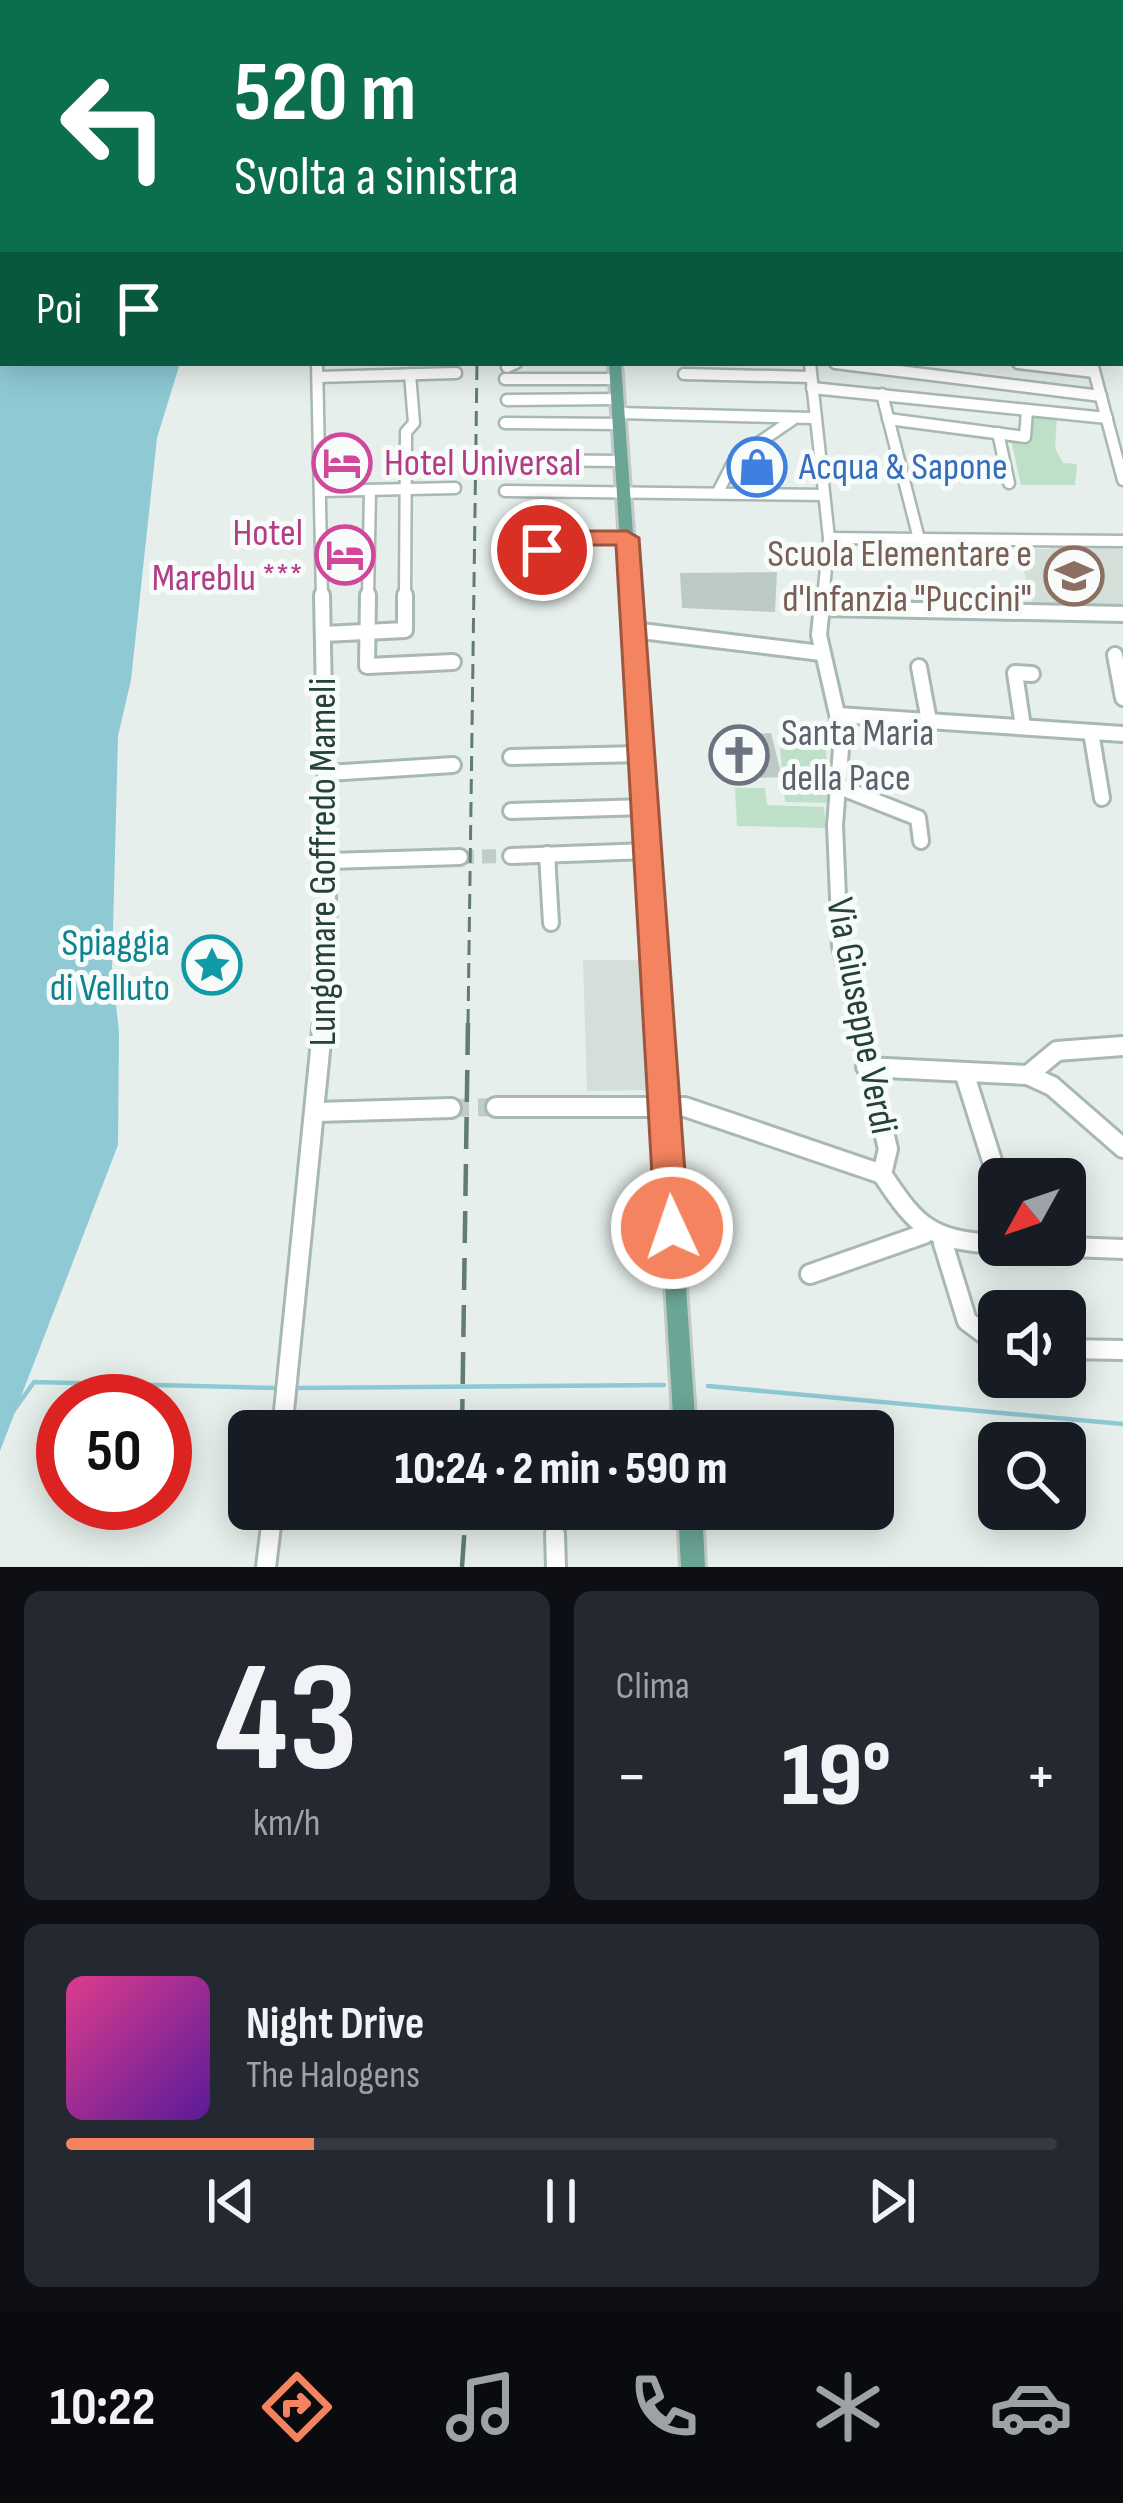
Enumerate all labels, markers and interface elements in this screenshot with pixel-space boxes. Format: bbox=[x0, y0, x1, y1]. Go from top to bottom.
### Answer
text: 520 m bbox=[234, 43, 416, 144]
icon: left bbox=[36, 48, 192, 204]
text: Svolta a sinistra bbox=[234, 145, 519, 210]
icon: arrive bbox=[106, 276, 172, 342]
text: Poi bbox=[36, 282, 82, 337]
hotel icon: Hotel Universal bbox=[311, 432, 373, 494]
shop icon: Acqua & Sapone bbox=[726, 436, 788, 498]
place label: Hotel Universal bbox=[384, 440, 581, 487]
place label: Acqua & Sapone bbox=[798, 444, 1008, 491]
pin bbox=[491, 499, 593, 601]
place label: Hotel Mareblu *** bbox=[152, 510, 303, 602]
icon: arrive bbox=[509, 517, 575, 583]
hotel icon: Hotel Mareblu *** bbox=[314, 524, 376, 586]
place label: Scuola Elementare e d'Infanzia "Puccini" bbox=[767, 531, 1032, 623]
school or university icon: Scuola Elementare e d'Infanzia "Puccini" bbox=[1043, 545, 1105, 607]
street label: Lungomare Goffredo Mameli bbox=[300, 678, 347, 1046]
place label: Santa Maria della Pace bbox=[781, 710, 934, 802]
church icon: Santa Maria della Pace bbox=[708, 724, 770, 786]
street label: Via Giuseppe Verdi bbox=[815, 894, 907, 1138]
place label: Spiaggia di Velluto bbox=[50, 920, 170, 1012]
place icon: Spiaggia di Velluto bbox=[181, 934, 243, 996]
north arrow bbox=[978, 1158, 1086, 1266]
map controls bbox=[978, 1158, 1086, 1530]
position arrow bbox=[609, 1165, 735, 1291]
button: sound bbox=[978, 1290, 1086, 1398]
speed limit sign: 50 bbox=[36, 1374, 192, 1530]
button: search bbox=[978, 1422, 1086, 1530]
text: 10:24 · 2 min · 590 m bbox=[395, 1442, 727, 1497]
text: 43 bbox=[215, 1628, 358, 1815]
text: Clima bbox=[616, 1663, 690, 1710]
text: 19° bbox=[781, 1723, 891, 1831]
text: − bbox=[616, 1738, 648, 1817]
text: + bbox=[1025, 1738, 1057, 1817]
text: km/h bbox=[253, 1800, 320, 1847]
text: Night Drive bbox=[246, 1997, 424, 2052]
text: The Halogens bbox=[246, 2052, 420, 2099]
icon: previous bbox=[198, 2168, 264, 2234]
icon: pause bbox=[528, 2168, 594, 2234]
icon: next bbox=[859, 2168, 925, 2234]
icon: directions bbox=[255, 2365, 339, 2449]
icon: music bbox=[439, 2365, 523, 2449]
icon: phone bbox=[622, 2365, 706, 2449]
icon: climate bbox=[806, 2365, 890, 2449]
icon: car bbox=[989, 2365, 1073, 2449]
text: 10:22 bbox=[50, 2375, 155, 2440]

